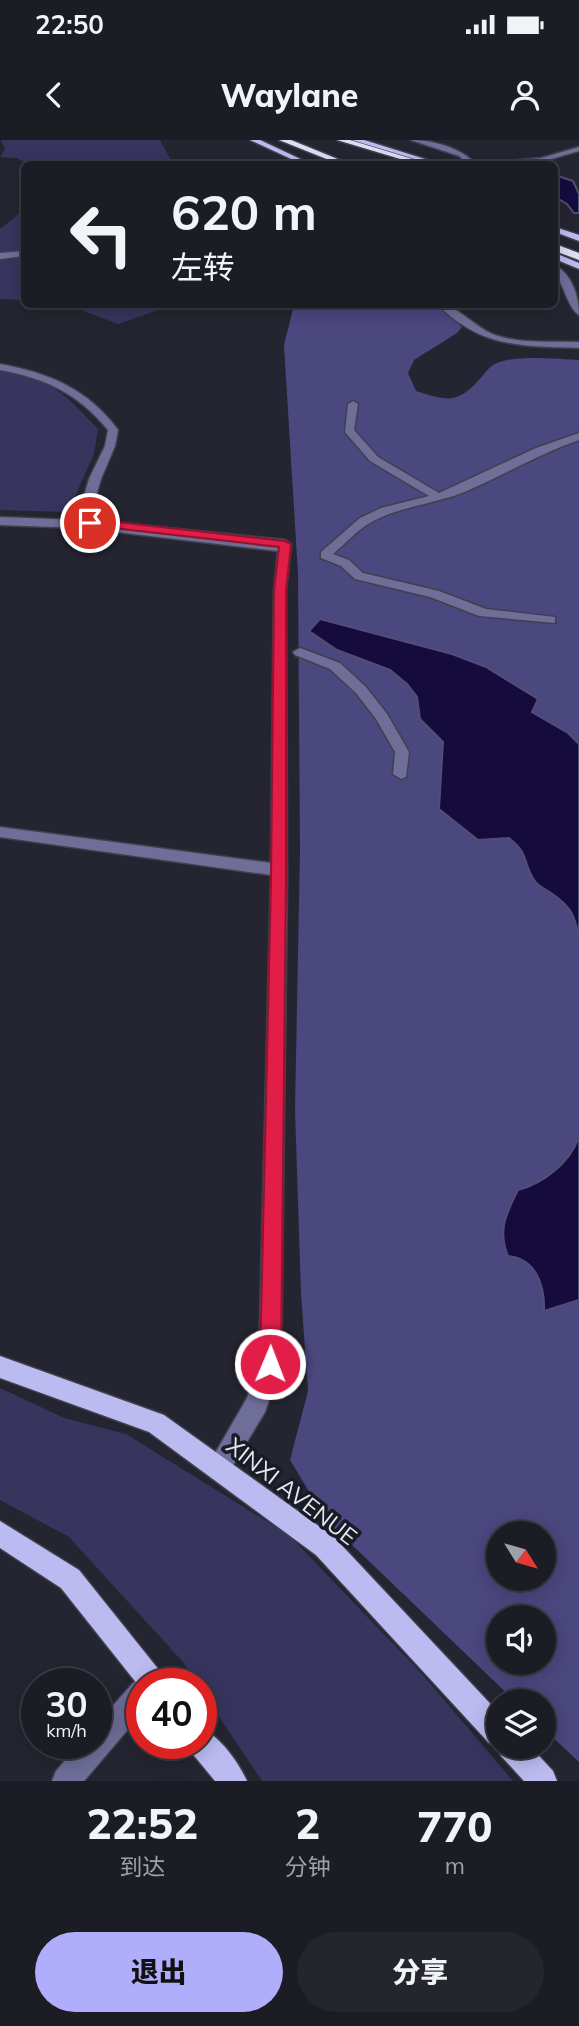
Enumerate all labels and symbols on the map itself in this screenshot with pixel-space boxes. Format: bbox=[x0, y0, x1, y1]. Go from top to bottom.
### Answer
pin bbox=[60, 493, 120, 553]
position arrow bbox=[233, 1327, 307, 1401]
street label: XINXI AVENUE bbox=[221, 1431, 363, 1551]
north arrow bbox=[486, 1521, 556, 1591]
speed limit sign: 40 bbox=[126, 1668, 217, 1759]

